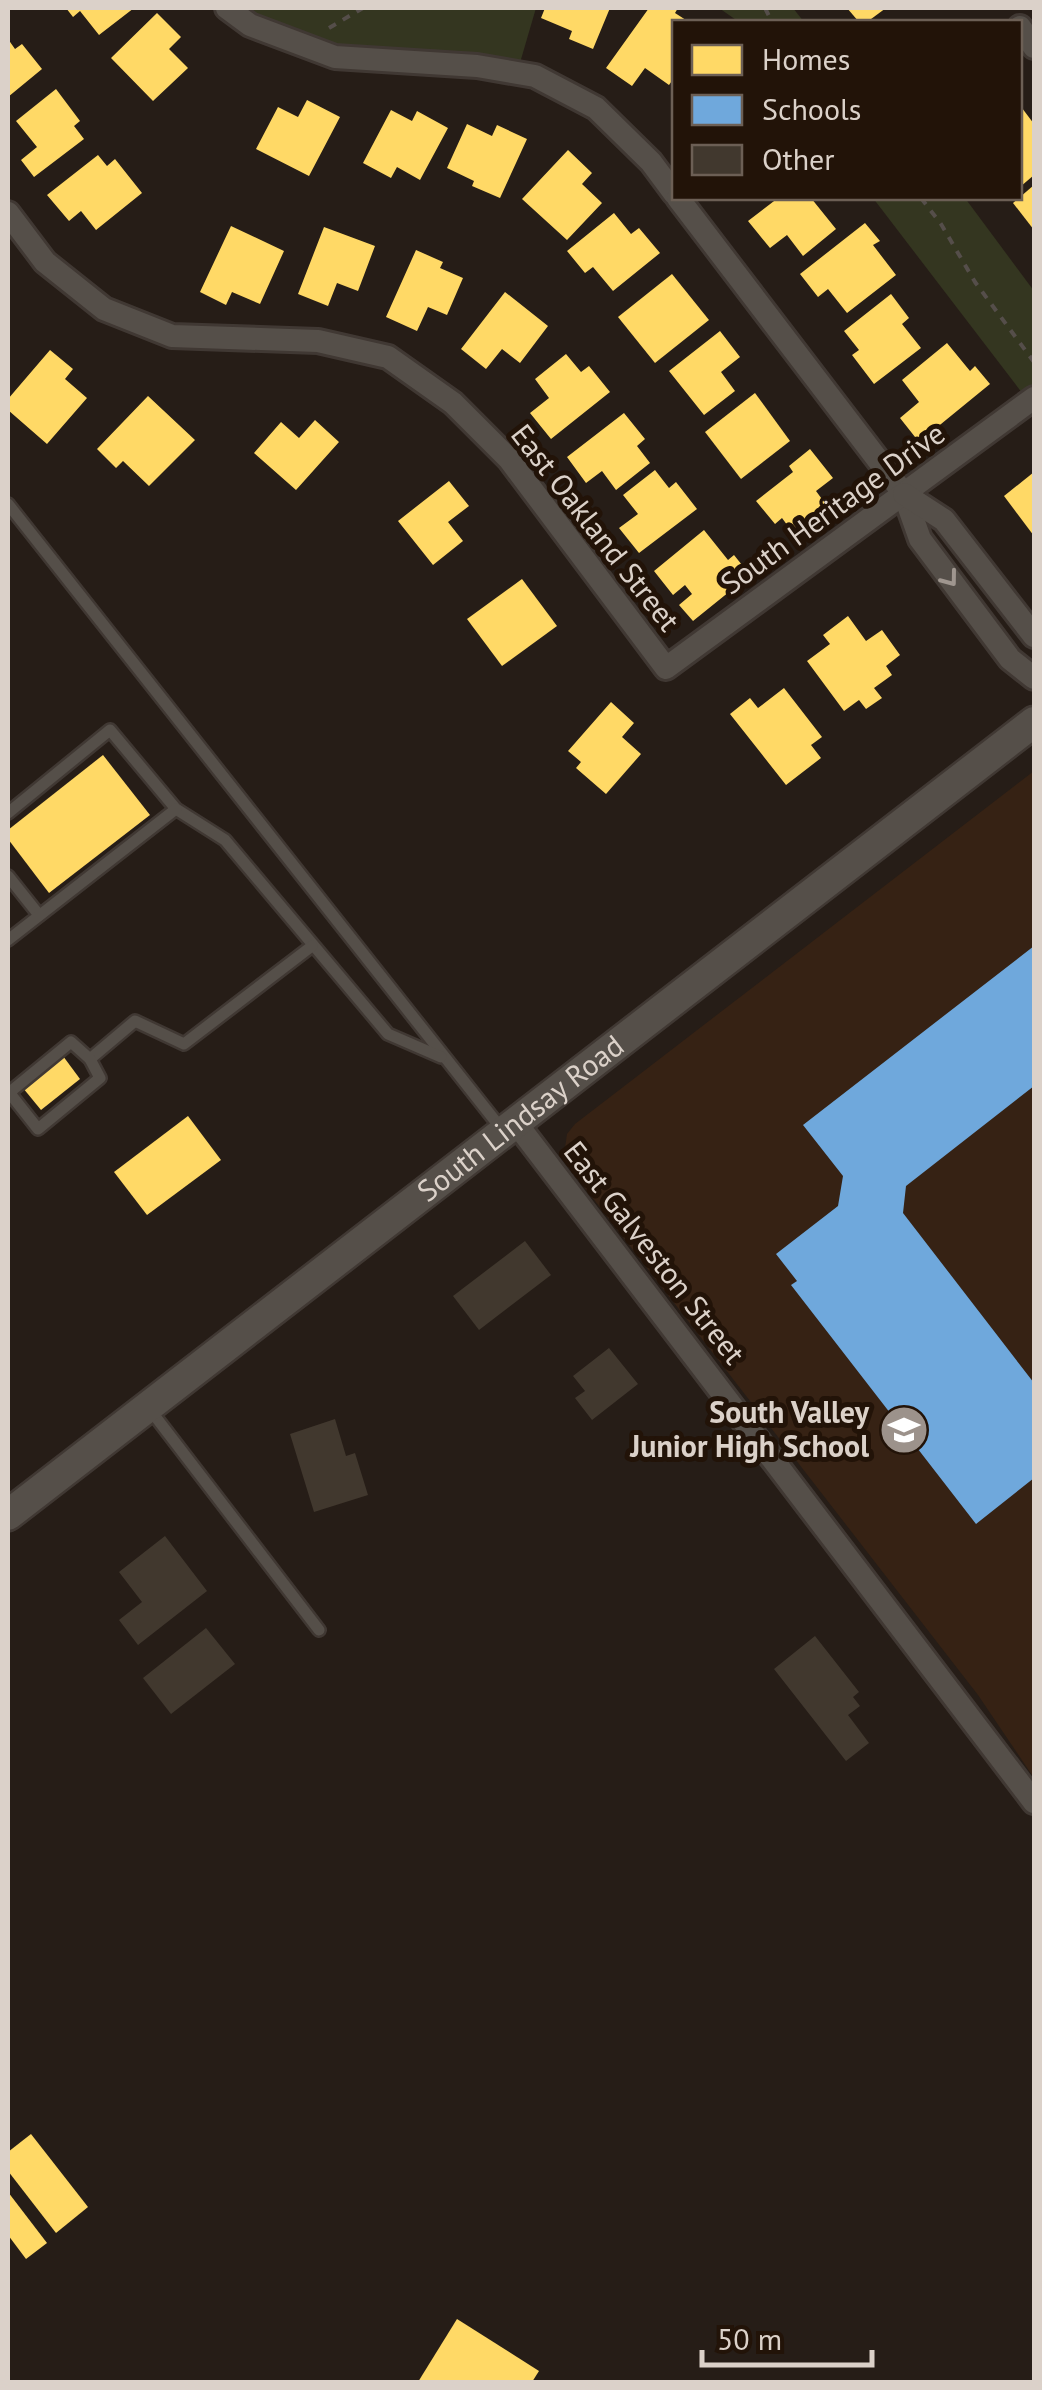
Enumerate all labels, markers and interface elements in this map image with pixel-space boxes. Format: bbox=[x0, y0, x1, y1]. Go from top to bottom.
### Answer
legend bbox=[672, 20, 1022, 200]
text: Homes bbox=[762, 39, 850, 78]
text: Schools bbox=[762, 89, 861, 128]
text: Other bbox=[762, 139, 835, 178]
street label: South Heritage Drive bbox=[712, 413, 952, 602]
street label: East Oakland Street bbox=[503, 416, 689, 639]
one-way arrow bbox=[939, 568, 956, 586]
street label: South Lindsay Road bbox=[409, 1025, 631, 1210]
street label: East Galveston Street bbox=[556, 1133, 755, 1372]
place label: South Valley Junior High School bbox=[629, 1392, 870, 1465]
school or university icon: South Valley Junior High School bbox=[878, 1404, 930, 1456]
scale bar bbox=[702, 2305, 872, 2367]
text: 50 m bbox=[717, 2319, 782, 2358]

